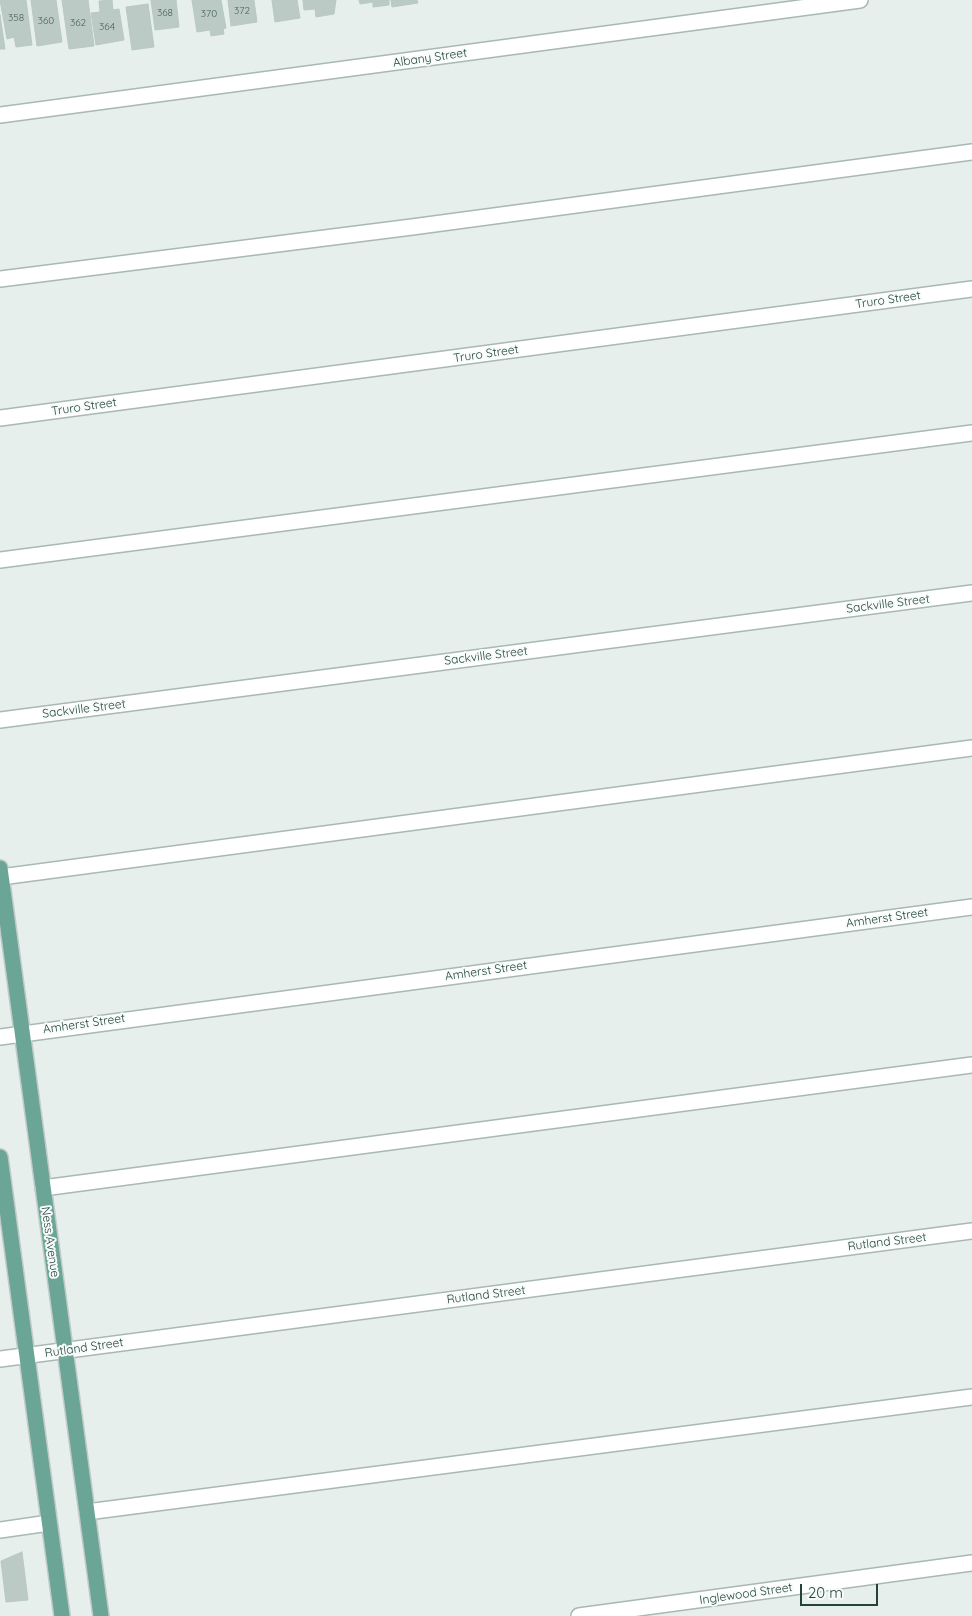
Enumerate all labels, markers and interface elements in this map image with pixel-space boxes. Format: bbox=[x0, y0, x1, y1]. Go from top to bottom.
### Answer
house number: 372 bbox=[234, 5, 250, 17]
house number: 368 bbox=[157, 7, 173, 19]
house number: 370 bbox=[201, 8, 217, 20]
house number: 358 bbox=[8, 12, 24, 24]
house number: 360 bbox=[38, 15, 54, 27]
house number: 362 bbox=[70, 17, 86, 29]
house number: 364 bbox=[99, 21, 115, 33]
street label: Albany Street bbox=[392, 46, 468, 70]
street label: Truro Street bbox=[854, 288, 922, 312]
street label: Truro Street bbox=[452, 342, 520, 366]
street label: Truro Street bbox=[50, 395, 118, 419]
street label: Sackville Street bbox=[846, 592, 930, 616]
street label: Sackville Street bbox=[444, 644, 528, 668]
street label: Sackville Street bbox=[42, 697, 126, 721]
street label: Amherst Street bbox=[845, 905, 929, 931]
street label: Amherst Street bbox=[444, 958, 528, 984]
street label: Amherst Street bbox=[42, 1011, 126, 1037]
street label: Ness Avenue bbox=[38, 1206, 62, 1278]
street label: Rutland Street bbox=[847, 1230, 927, 1254]
street label: Rutland Street bbox=[446, 1283, 526, 1307]
street label: Rutland Street bbox=[44, 1335, 124, 1361]
scale bar bbox=[802, 1574, 880, 1606]
street label: Inglewood Street bbox=[699, 1580, 793, 1608]
text: 20 m bbox=[808, 1583, 843, 1602]

